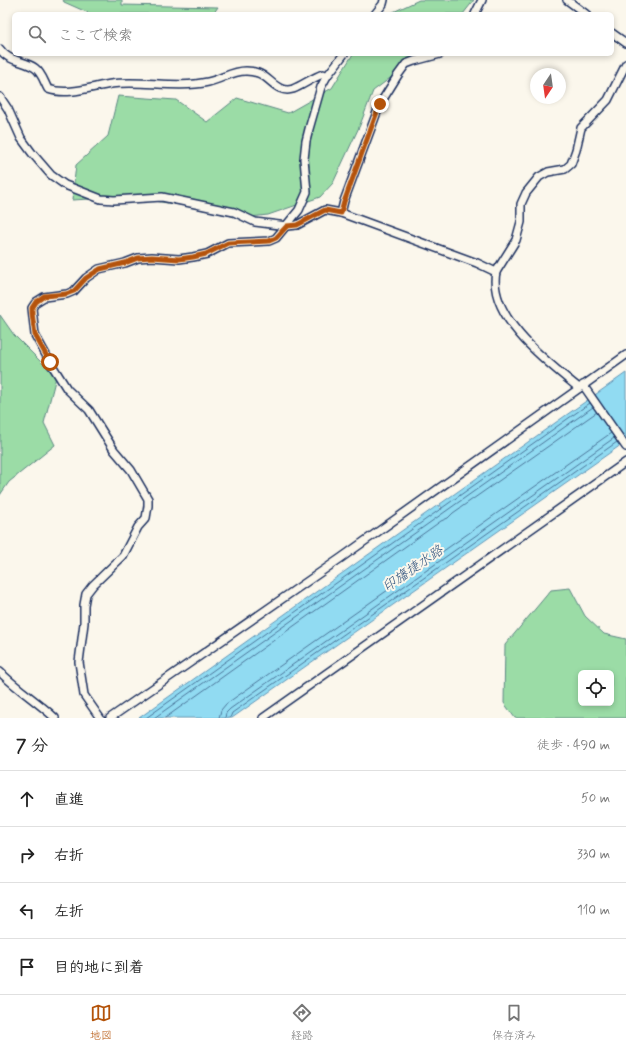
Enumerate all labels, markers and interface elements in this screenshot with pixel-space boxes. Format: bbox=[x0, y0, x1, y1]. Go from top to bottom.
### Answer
search box bbox=[12, 12, 614, 56]
icon: search bbox=[26, 23, 48, 45]
text: ここで検索 bbox=[58, 26, 133, 46]
north arrow bbox=[530, 68, 566, 104]
route end bbox=[371, 95, 389, 113]
route start bbox=[41, 353, 59, 371]
water label: 印旛捷水路 bbox=[379, 541, 448, 596]
map controls bbox=[578, 670, 614, 706]
button: locate bbox=[578, 670, 614, 706]
text: 7 分 bbox=[16, 735, 48, 757]
text: 徒歩 · 490 m bbox=[537, 737, 610, 754]
icon: ahead bbox=[16, 788, 38, 810]
text: 直進 bbox=[54, 790, 84, 810]
text: 50 m bbox=[581, 790, 610, 807]
icon: right bbox=[16, 844, 38, 866]
text: 右折 bbox=[54, 846, 84, 866]
text: 330 m bbox=[577, 846, 610, 863]
icon: left bbox=[16, 900, 38, 922]
text: 左折 bbox=[54, 902, 84, 922]
text: 110 m bbox=[577, 902, 610, 919]
icon: arrive bbox=[16, 956, 38, 978]
text: 目的地に到着 bbox=[54, 958, 144, 978]
tab: 地図 bbox=[90, 1002, 112, 1043]
tab: 経路 bbox=[291, 1002, 313, 1043]
tab: 保存済み bbox=[492, 1002, 536, 1043]

